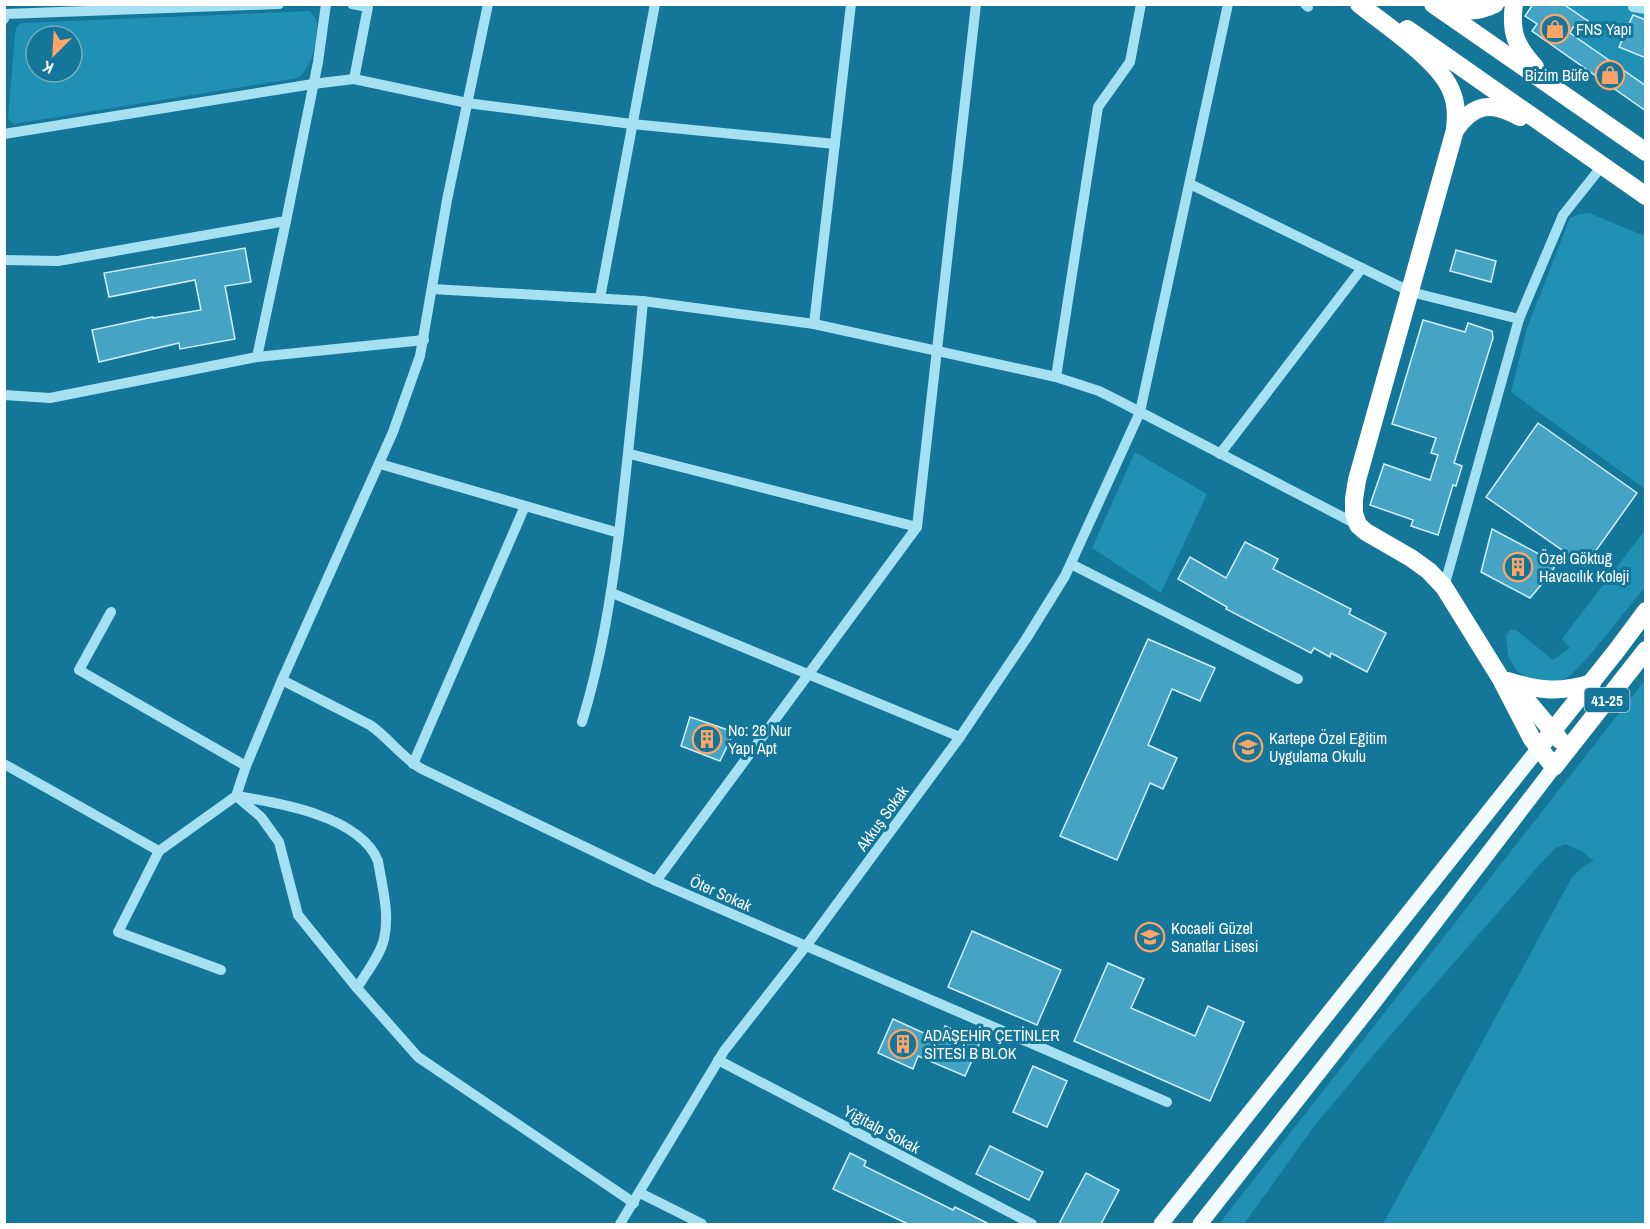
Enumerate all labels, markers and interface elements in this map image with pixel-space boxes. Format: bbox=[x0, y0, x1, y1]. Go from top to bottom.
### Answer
shop icon: FNS Yapı bbox=[1539, 13, 1571, 45]
place label: FNS Yapı bbox=[1576, 18, 1632, 40]
north arrow bbox=[24, 24, 84, 84]
text: K bbox=[39, 56, 57, 80]
shop icon: Bizim Büfe bbox=[1594, 59, 1626, 91]
place label: Bizim Büfe bbox=[1525, 64, 1589, 86]
place label: Özel Göktuğ Havacılık Koleji bbox=[1539, 547, 1629, 587]
building icon: Özel Göktuğ Havacılık Koleji bbox=[1502, 551, 1534, 583]
road number: 41-25 bbox=[1584, 688, 1630, 712]
place label: No: 26 Nur Yapı Apt bbox=[728, 719, 792, 759]
building icon: No: 26 Nur Yapı Apt bbox=[691, 723, 723, 755]
place label: Kartepe Özel Eğitim Uygulama Okulu bbox=[1269, 727, 1387, 767]
school or university icon: Kartepe Özel Eğitim Uygulama Okulu bbox=[1232, 731, 1264, 763]
street label: Akkuş Sokak bbox=[850, 781, 913, 856]
street label: Öter Sokak bbox=[687, 870, 756, 917]
place label: Kocaeli Güzel Sanatlar Lisesi bbox=[1171, 917, 1259, 957]
school or university icon: Kocaeli Güzel Sanatlar Lisesi bbox=[1134, 921, 1166, 953]
place label: ADAŞEHİR ÇETİNLER SİTESİ B BLOK bbox=[923, 1024, 1060, 1064]
building icon: ADAŞEHİR ÇETİNLER SİTESİ B BLOK bbox=[887, 1028, 919, 1060]
street label: Yiğitalp Sokak bbox=[840, 1100, 925, 1159]

